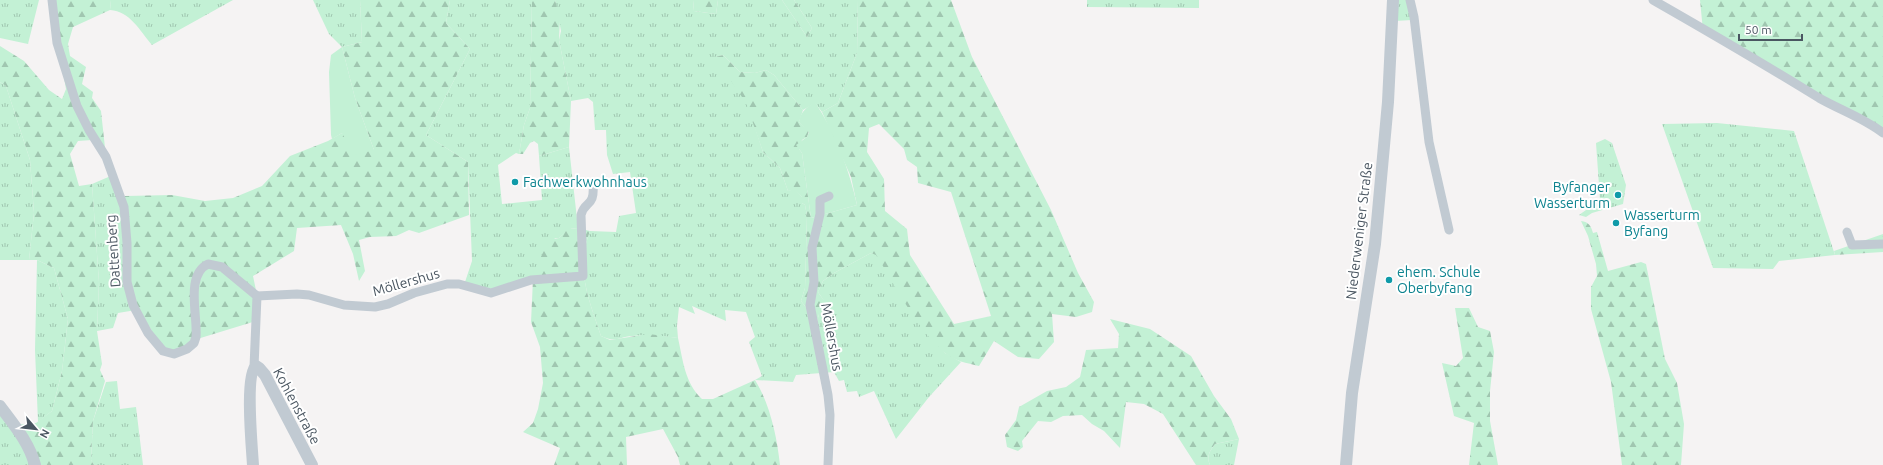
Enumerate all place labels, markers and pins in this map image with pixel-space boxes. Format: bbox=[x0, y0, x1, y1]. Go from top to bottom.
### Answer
place label: Fachwerkwohnhaus bbox=[523, 174, 647, 190]
marker: Fachwerkwohnhaus bbox=[510, 177, 520, 187]
place label: Byfanger Wasserturm bbox=[1534, 179, 1611, 211]
marker: Byfanger Wasserturm bbox=[1613, 190, 1623, 200]
place label: Wasserturm Byfang bbox=[1624, 207, 1700, 239]
marker: Wasserturm Byfang bbox=[1611, 218, 1621, 228]
place label: ehem. Schule Oberbyfang bbox=[1397, 264, 1480, 296]
marker: ehem. Schule Oberbyfang bbox=[1384, 275, 1394, 285]

